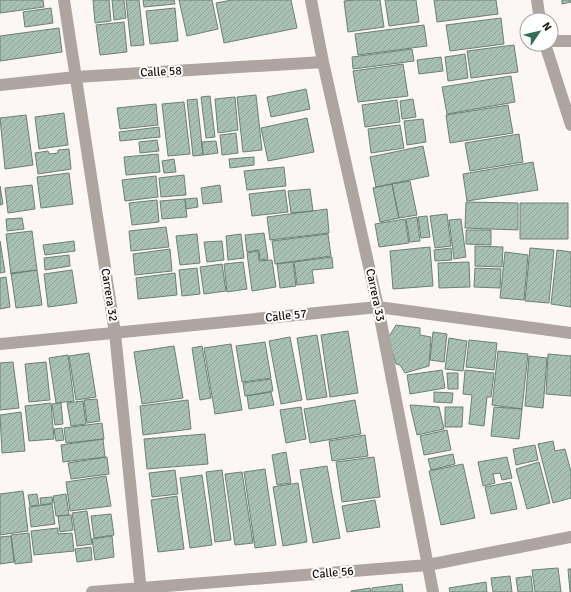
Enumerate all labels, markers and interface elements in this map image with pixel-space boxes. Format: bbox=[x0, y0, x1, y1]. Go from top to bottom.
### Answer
north arrow bbox=[519, 12, 559, 52]
text: N bbox=[539, 20, 554, 33]
street label: Calle 58 bbox=[140, 63, 182, 81]
street label: Carrera 32 bbox=[97, 267, 121, 323]
street label: Carrera 33 bbox=[362, 267, 388, 323]
street label: Calle 57 bbox=[265, 306, 307, 326]
street label: Calle 56 bbox=[312, 564, 354, 582]

